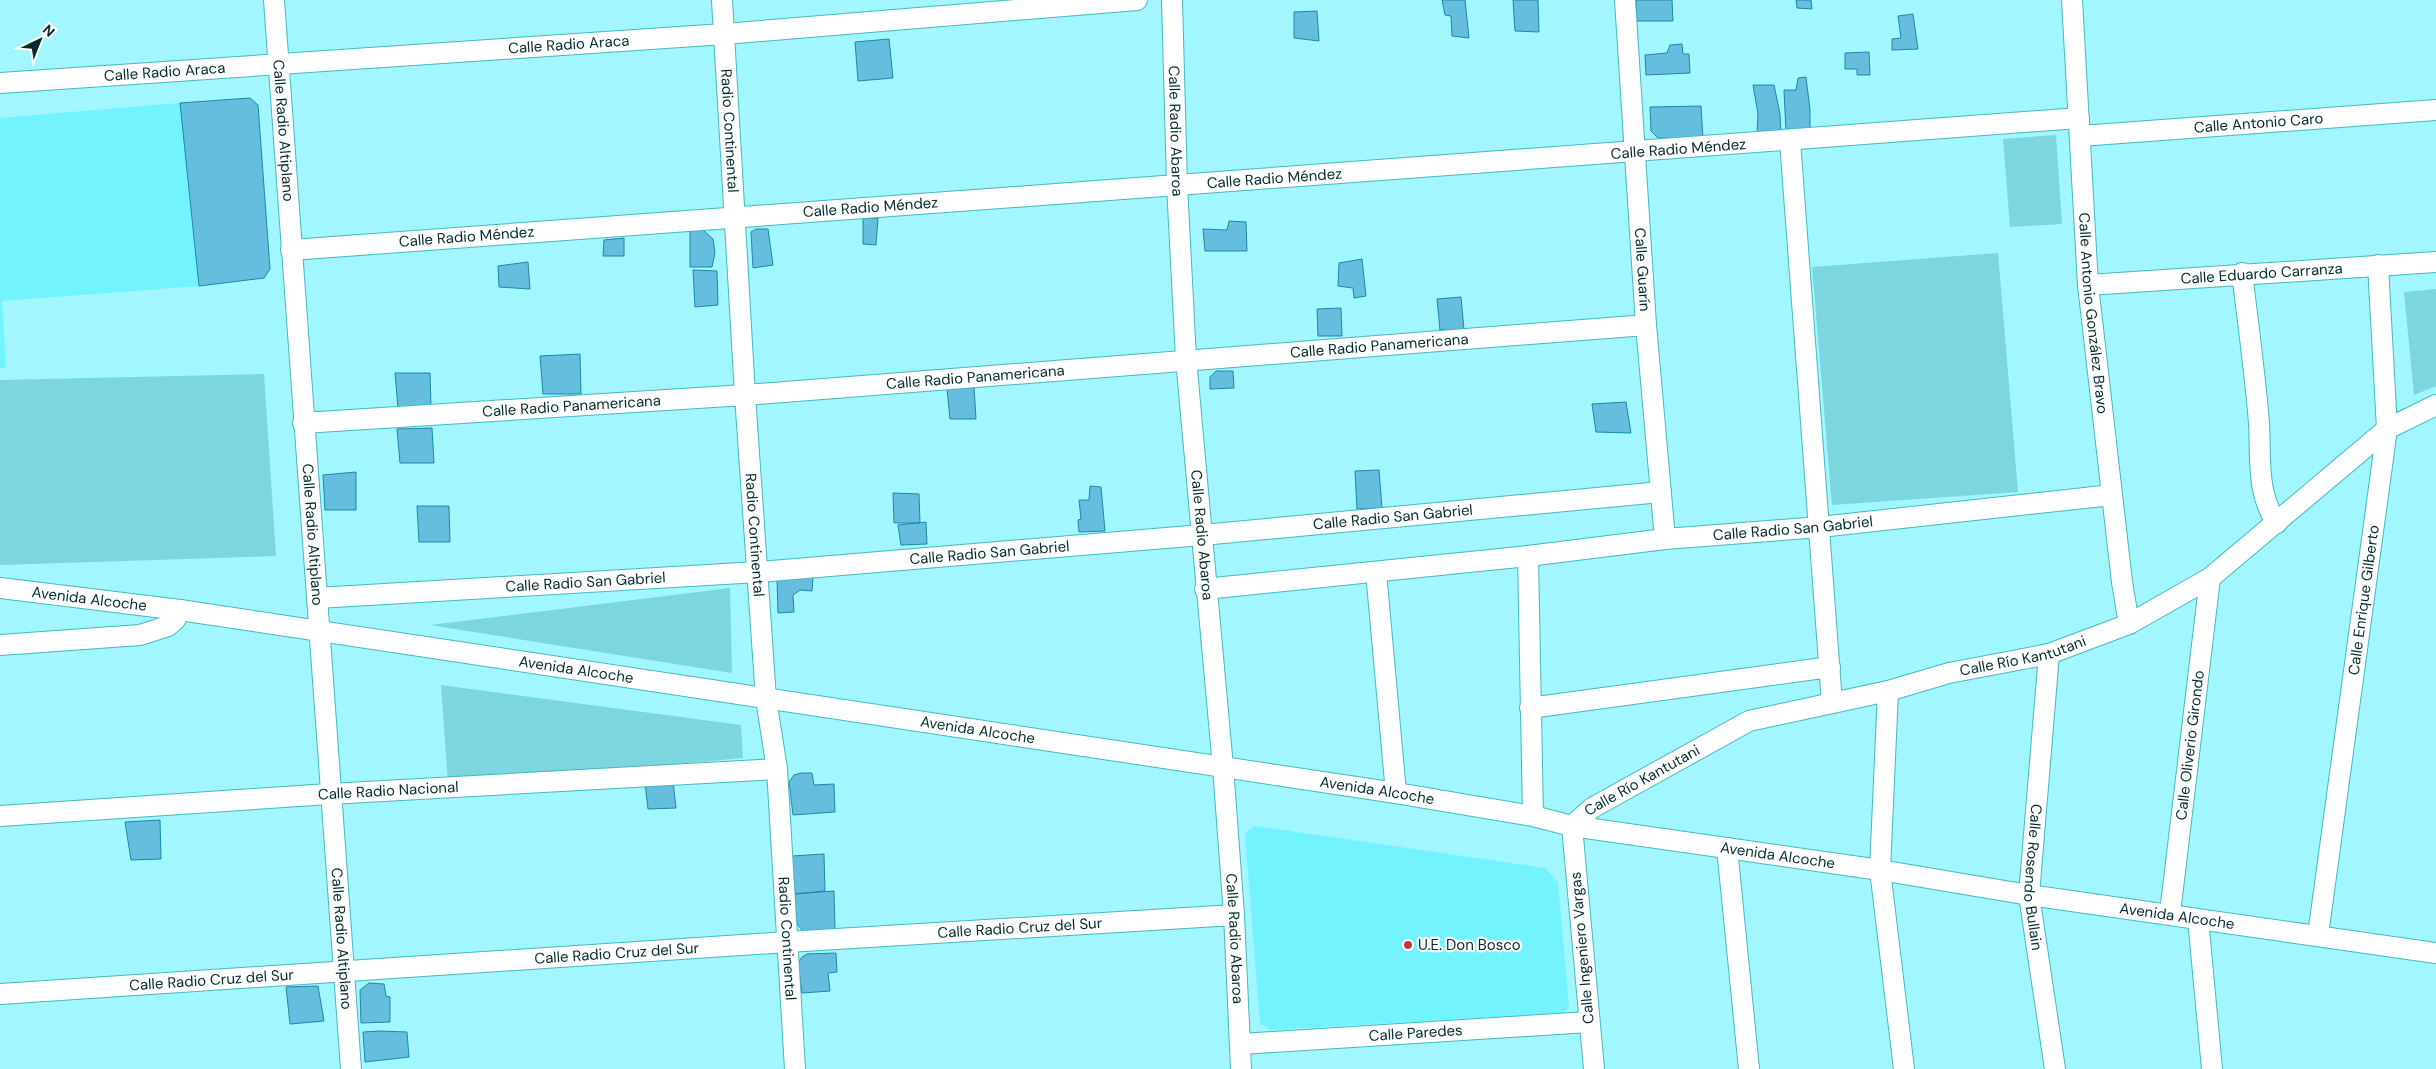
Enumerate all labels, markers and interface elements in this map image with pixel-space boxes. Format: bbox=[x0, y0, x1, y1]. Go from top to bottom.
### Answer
north arrow bbox=[15, 15, 65, 65]
text: N bbox=[39, 20, 59, 41]
street label: Calle Radio Araca bbox=[507, 30, 630, 59]
street label: Calle Radio Araca bbox=[103, 58, 226, 86]
street label: Calle Radio Altiplano bbox=[268, 59, 299, 202]
street label: Calle Radio Abaroa bbox=[1164, 65, 1188, 197]
street label: Radio Continental bbox=[716, 68, 743, 193]
street label: Calle Antonio Caro bbox=[2193, 108, 2324, 138]
street label: Calle Radio Méndez bbox=[1610, 134, 1747, 164]
street label: Calle Radio Méndez bbox=[1206, 164, 1343, 193]
street label: Calle Radio Méndez bbox=[802, 192, 939, 222]
street label: Calle Antonio González Bravo bbox=[2074, 212, 2113, 415]
street label: Calle Radio Méndez bbox=[398, 222, 535, 252]
street label: Calle Guarín bbox=[1630, 227, 1655, 312]
street label: Calle Eduardo Carranza bbox=[2180, 258, 2343, 289]
street label: Calle Radio Panamericana bbox=[1289, 329, 1469, 363]
street label: Calle Radio Panamericana bbox=[885, 360, 1065, 394]
street label: Calle Radio Panamericana bbox=[482, 390, 661, 422]
street label: Calle Radio Altiplano bbox=[297, 463, 328, 606]
street label: Calle Radio Abaroa bbox=[1186, 469, 1218, 601]
street label: Radio Continental bbox=[740, 473, 769, 597]
street label: Calle Radio San Gabriel bbox=[1312, 500, 1474, 535]
street label: Calle Radio San Gabriel bbox=[1712, 511, 1874, 545]
street label: Calle Enrique Gilberto bbox=[2344, 524, 2384, 676]
street label: Calle Radio San Gabriel bbox=[909, 536, 1070, 569]
street label: Calle Radio San Gabriel bbox=[505, 567, 666, 597]
street label: Avenida Alcoche bbox=[31, 582, 148, 616]
street label: Calle Río Kantutani bbox=[1958, 631, 2089, 681]
street label: Avenida Alcoche bbox=[518, 651, 635, 688]
street label: Calle Oliverio Girondo bbox=[2171, 669, 2209, 821]
street label: Avenida Alcoche bbox=[919, 712, 1036, 749]
street label: Calle Río Kantutani bbox=[1580, 740, 1703, 821]
street label: Avenida Alcoche bbox=[1318, 772, 1436, 809]
street label: Calle Radio Nacional bbox=[317, 777, 459, 805]
street label: Calle Rosendo Bullain bbox=[2019, 803, 2047, 952]
street label: Avenida Alcoche bbox=[1719, 837, 1836, 873]
street label: Calle Radio Altiplano bbox=[327, 867, 357, 1010]
street label: Calle Ingeniero Vargas bbox=[1565, 871, 1599, 1025]
street label: Calle Radio Abaroa bbox=[1221, 873, 1248, 1004]
street label: Radio Continental bbox=[773, 876, 801, 1001]
street label: Avenida Alcoche bbox=[2118, 898, 2236, 934]
street label: Calle Radio Cruz del Sur bbox=[937, 913, 1103, 943]
place label: U.E. Don Bosco bbox=[1418, 935, 1521, 955]
street label: Calle Radio Cruz del Sur bbox=[534, 938, 700, 969]
marker: U.E. Don Bosco bbox=[1402, 939, 1414, 951]
street label: Calle Radio Cruz del Sur bbox=[129, 965, 295, 995]
street label: Calle Paredes bbox=[1368, 1020, 1463, 1046]

